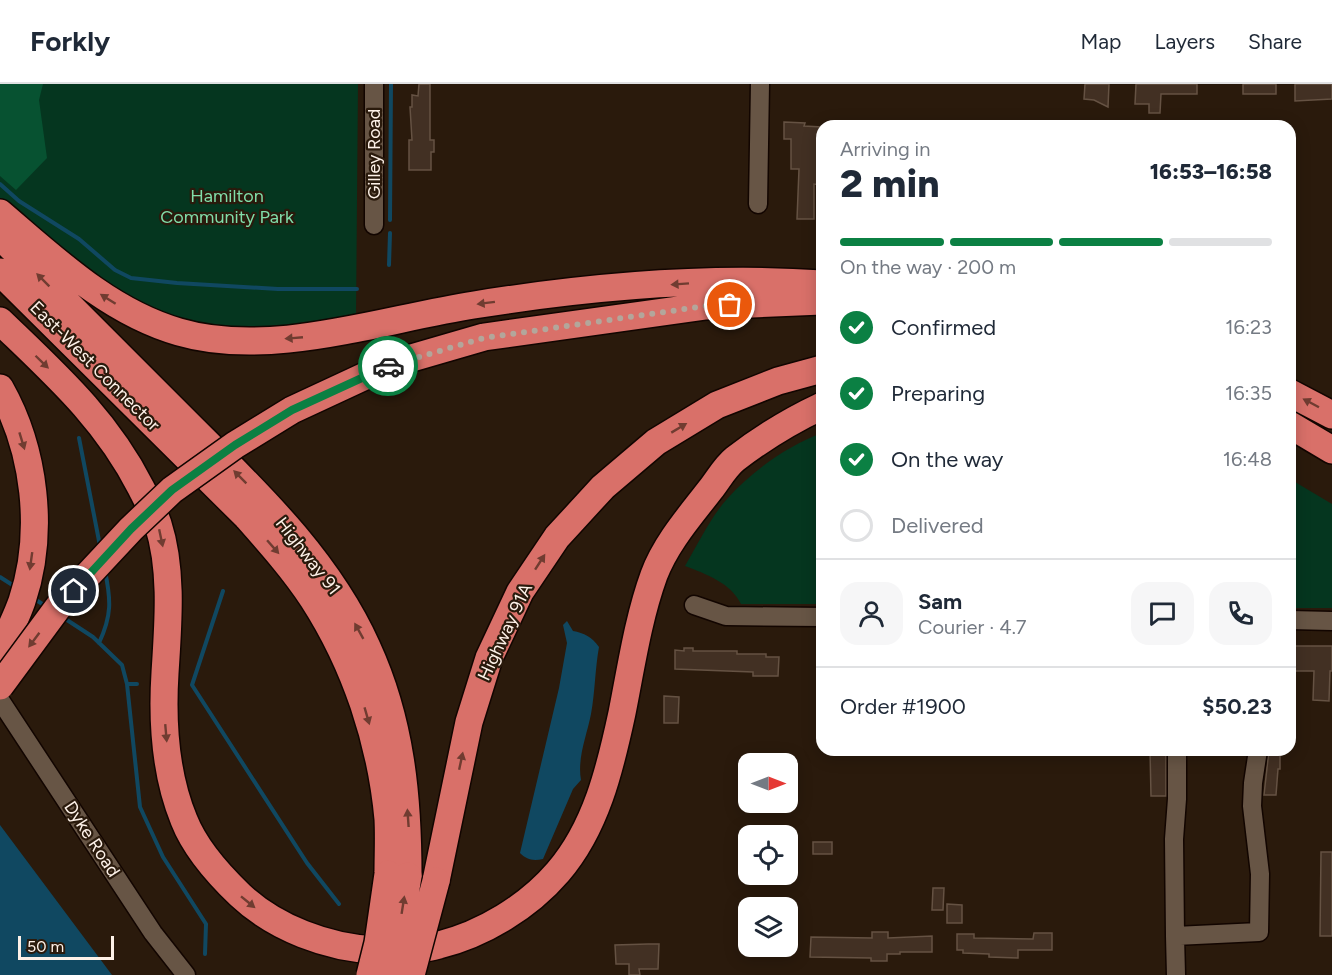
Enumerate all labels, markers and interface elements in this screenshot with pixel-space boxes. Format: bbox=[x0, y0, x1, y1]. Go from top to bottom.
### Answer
text: Forkly bbox=[30, 24, 110, 58]
text: Map bbox=[1081, 29, 1121, 54]
text: Layers bbox=[1154, 29, 1215, 54]
text: Share bbox=[1248, 29, 1302, 54]
street label: Gilley Road bbox=[363, 109, 385, 199]
text: Arriving in bbox=[840, 137, 930, 161]
text: 16:53–16:58 bbox=[1150, 158, 1272, 185]
text: 2 min bbox=[840, 160, 940, 207]
park label: Hamilton Community Park bbox=[160, 185, 294, 228]
text: On the way · 200 m bbox=[840, 255, 1016, 279]
one-way arrow bbox=[37, 273, 51, 287]
one-way arrow bbox=[670, 279, 689, 289]
pin bbox=[704, 279, 755, 330]
icon: bag bbox=[713, 288, 746, 321]
one-way arrow bbox=[100, 293, 116, 304]
street label: East-West Connector bbox=[25, 296, 165, 436]
one-way arrow bbox=[476, 299, 495, 308]
icon: check bbox=[840, 311, 873, 344]
text: Confirmed bbox=[891, 314, 996, 341]
text: 16:23 bbox=[1225, 315, 1272, 339]
one-way arrow bbox=[284, 333, 303, 343]
courier bbox=[358, 336, 418, 396]
icon: car bbox=[372, 350, 405, 383]
one-way arrow bbox=[34, 354, 48, 368]
icon: check bbox=[840, 377, 873, 410]
text: Preparing bbox=[891, 380, 985, 407]
text: 16:35 bbox=[1225, 381, 1272, 405]
one-way arrow bbox=[1303, 398, 1320, 408]
one-way arrow bbox=[671, 423, 687, 434]
one-way arrow bbox=[18, 432, 27, 450]
icon: check bbox=[840, 443, 873, 476]
text: On the way bbox=[891, 446, 1003, 473]
text: 16:48 bbox=[1223, 447, 1272, 471]
one-way arrow bbox=[233, 470, 248, 484]
text: Delivered bbox=[891, 512, 984, 539]
street label: Highway 91 bbox=[271, 513, 345, 599]
one-way arrow bbox=[157, 529, 166, 548]
one-way arrow bbox=[266, 539, 279, 554]
one-way arrow bbox=[26, 552, 35, 571]
one-way arrow bbox=[534, 555, 546, 571]
pin bbox=[48, 565, 99, 616]
icon: home bbox=[57, 574, 90, 607]
street label: Highway 91A bbox=[473, 580, 537, 684]
button: person bbox=[840, 582, 903, 645]
button: chat bbox=[1131, 582, 1194, 645]
button: phone bbox=[1209, 582, 1272, 645]
text: Sam bbox=[918, 588, 962, 615]
text: Courier · 4.7 bbox=[918, 615, 1027, 639]
one-way arrow bbox=[354, 622, 364, 639]
one-way arrow bbox=[28, 632, 40, 648]
text: Order #1900 bbox=[840, 693, 966, 720]
text: $50.23 bbox=[1202, 693, 1272, 720]
one-way arrow bbox=[363, 707, 372, 725]
one-way arrow bbox=[161, 723, 171, 742]
one-way arrow bbox=[456, 752, 466, 771]
north arrow bbox=[738, 753, 798, 813]
map controls bbox=[738, 753, 798, 957]
street label: Dyke Road bbox=[59, 797, 125, 881]
one-way arrow bbox=[403, 808, 412, 827]
button: locate bbox=[738, 825, 798, 885]
one-way arrow bbox=[241, 895, 256, 908]
one-way arrow bbox=[399, 896, 408, 915]
button: layers bbox=[738, 897, 798, 957]
scale bar bbox=[18, 933, 114, 960]
text: 50 m bbox=[27, 937, 64, 956]

